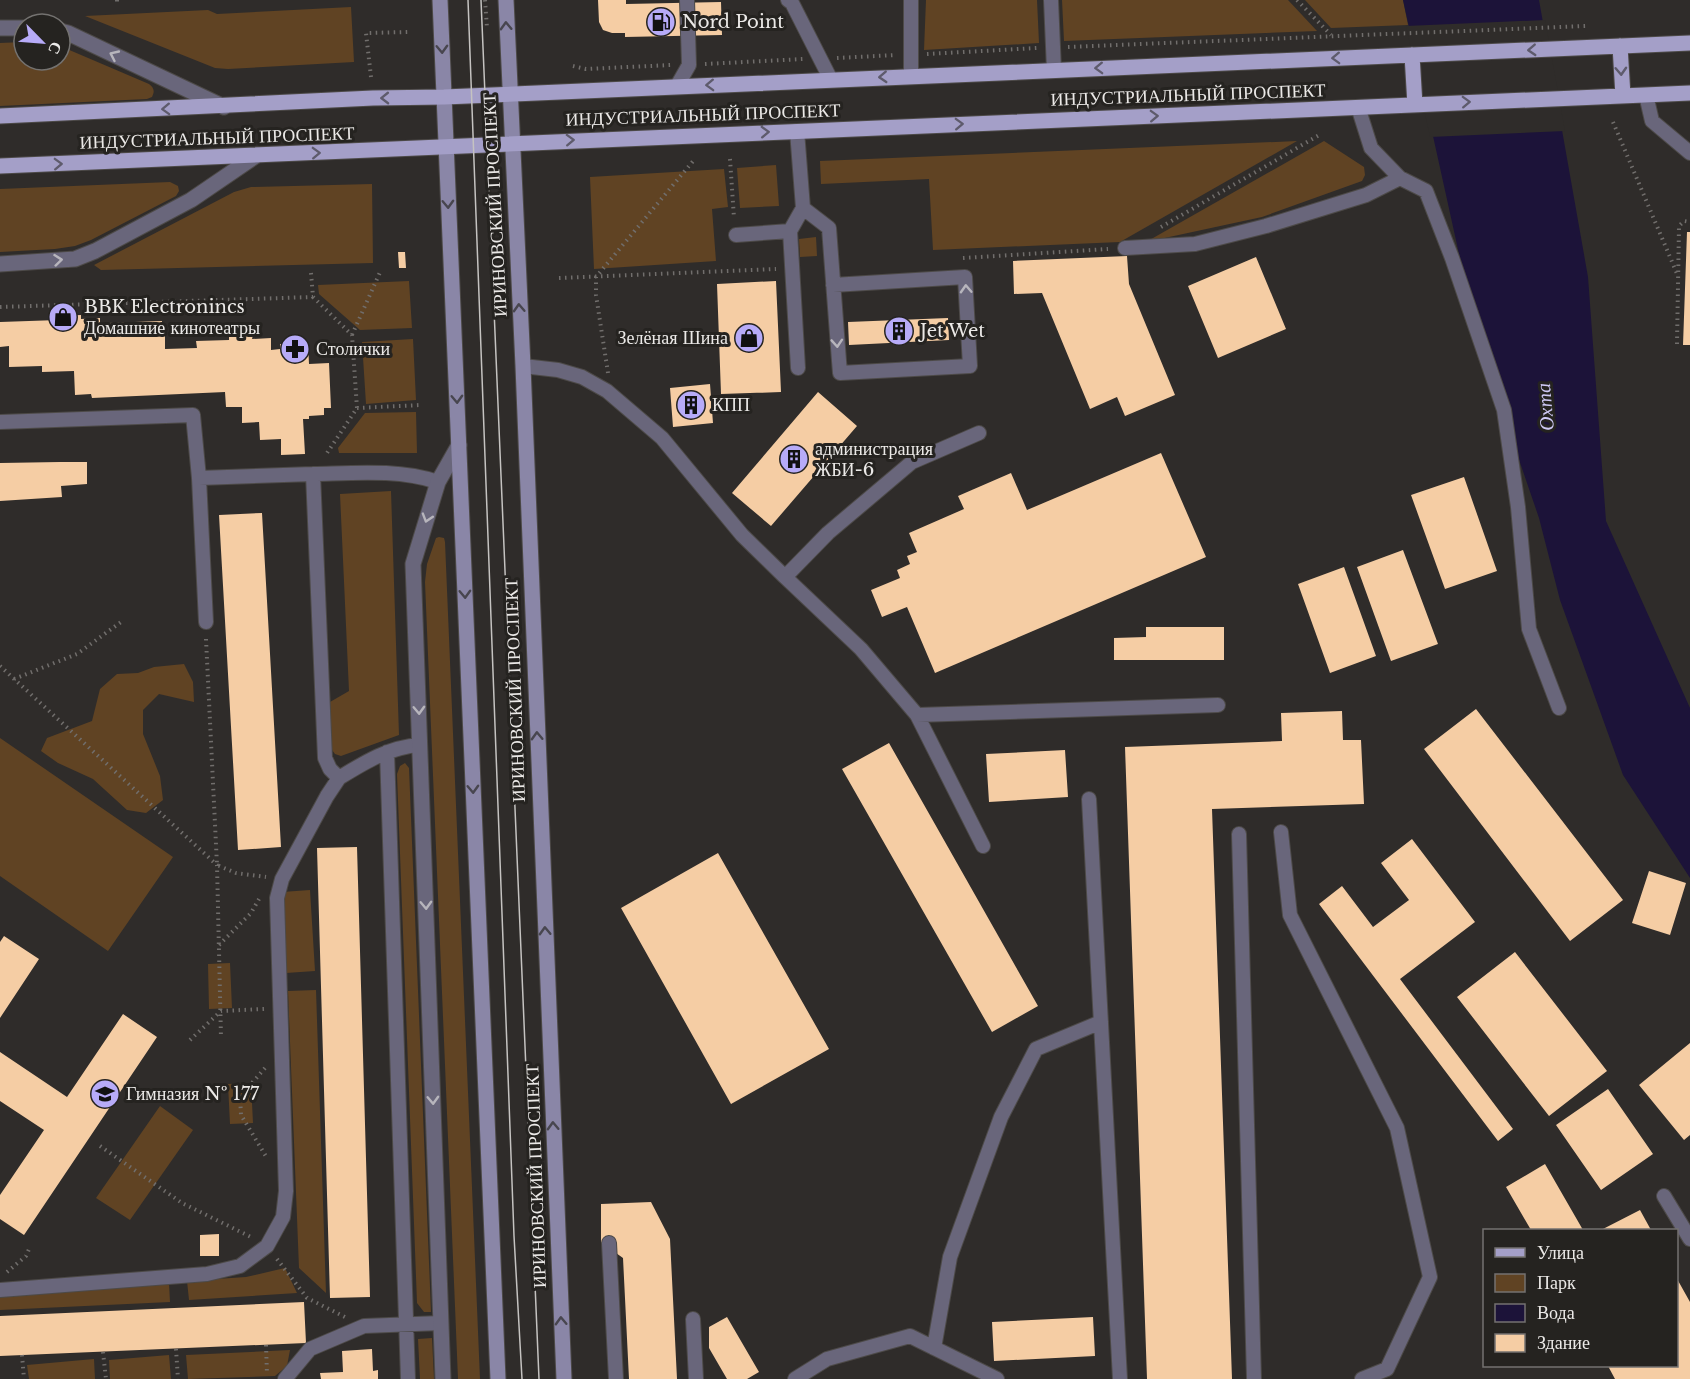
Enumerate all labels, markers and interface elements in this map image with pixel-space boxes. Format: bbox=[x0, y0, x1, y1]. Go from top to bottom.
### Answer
fuel station icon: Nord Point bbox=[645, 6, 677, 38]
place label: Nord Point bbox=[682, 11, 784, 33]
north arrow bbox=[12, 12, 72, 72]
one-way arrow bbox=[500, 22, 513, 31]
text: С bbox=[44, 39, 67, 58]
one-way arrow bbox=[1527, 43, 1536, 56]
one-way arrow bbox=[435, 44, 448, 53]
one-way arrow bbox=[110, 50, 121, 62]
one-way arrow bbox=[1331, 52, 1340, 65]
one-way arrow bbox=[1095, 62, 1104, 75]
one-way arrow bbox=[1615, 67, 1628, 76]
one-way arrow bbox=[879, 71, 888, 84]
one-way arrow bbox=[705, 78, 714, 91]
street label: ИНДУСТРИАЛЬНЫЙ ПРОСПЕКТ bbox=[1050, 79, 1326, 111]
one-way arrow bbox=[381, 92, 390, 104]
street label: ИРИНОВСКИЙ ПРОСПЕКТ bbox=[478, 92, 512, 318]
one-way arrow bbox=[1461, 96, 1470, 109]
street label: ИНДУСТРИАЛЬНЫЙ ПРОСПЕКТ bbox=[565, 99, 841, 131]
one-way arrow bbox=[161, 103, 170, 116]
one-way arrow bbox=[1150, 109, 1159, 122]
one-way arrow bbox=[955, 117, 964, 130]
street label: ИНДУСТРИАЛЬНЫЙ ПРОСПЕКТ bbox=[79, 122, 355, 154]
one-way arrow bbox=[760, 126, 769, 139]
one-way arrow bbox=[565, 134, 574, 147]
one-way arrow bbox=[311, 147, 320, 159]
one-way arrow bbox=[54, 157, 63, 170]
one-way arrow bbox=[442, 200, 455, 209]
one-way arrow bbox=[54, 254, 63, 267]
one-way arrow bbox=[959, 285, 972, 294]
place label: BBK Electronincs Домашние кинотеатры bbox=[84, 296, 260, 339]
shop icon: BBK Electronincs Домашние кинотеатры bbox=[47, 301, 79, 333]
one-way arrow bbox=[513, 303, 526, 312]
building icon: Jet Wet bbox=[883, 315, 915, 347]
place label: Jet Wet bbox=[918, 320, 985, 342]
shop icon: Зелёная Шина bbox=[733, 322, 765, 354]
place label: Зелёная Шина bbox=[618, 327, 728, 349]
pharmacy icon: Столички bbox=[279, 333, 311, 365]
place label: Столички bbox=[316, 338, 391, 360]
one-way arrow bbox=[831, 339, 844, 348]
water label: Охта bbox=[1531, 382, 1559, 432]
building icon: КПП bbox=[675, 389, 707, 421]
one-way arrow bbox=[450, 394, 463, 403]
place label: КПП bbox=[712, 394, 750, 416]
place label: администрация ЖБИ-6 bbox=[815, 438, 933, 481]
building icon: администрация ЖБИ-6 bbox=[778, 443, 810, 475]
one-way arrow bbox=[422, 512, 434, 523]
street label: ИРИНОВСКИЙ ПРОСПЕКТ bbox=[500, 577, 530, 803]
one-way arrow bbox=[458, 589, 471, 598]
one-way arrow bbox=[412, 706, 425, 715]
one-way arrow bbox=[530, 732, 543, 741]
one-way arrow bbox=[467, 784, 480, 793]
one-way arrow bbox=[419, 901, 432, 910]
one-way arrow bbox=[538, 926, 551, 935]
street label: ИРИНОВСКИЙ ПРОСПЕКТ bbox=[521, 1063, 551, 1289]
school or university icon: Гимназия № 177 bbox=[89, 1078, 121, 1110]
place label: Гимназия № 177 bbox=[126, 1083, 260, 1105]
one-way arrow bbox=[426, 1096, 439, 1105]
one-way arrow bbox=[546, 1121, 559, 1130]
legend bbox=[1483, 1229, 1678, 1367]
text: Улица bbox=[1537, 1242, 1584, 1264]
text: Парк bbox=[1537, 1272, 1576, 1294]
text: Вода bbox=[1537, 1302, 1575, 1324]
one-way arrow bbox=[555, 1316, 568, 1325]
text: Здание bbox=[1537, 1332, 1590, 1354]

